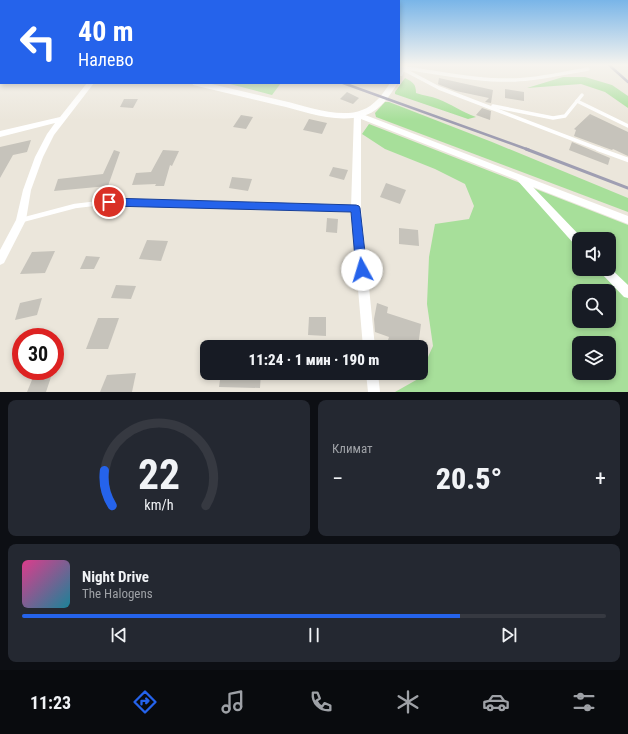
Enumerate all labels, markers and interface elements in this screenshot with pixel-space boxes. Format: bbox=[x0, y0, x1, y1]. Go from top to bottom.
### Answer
text: 40 m bbox=[78, 15, 134, 48]
icon: left bbox=[12, 16, 64, 68]
text: Налево bbox=[78, 49, 134, 70]
pin bbox=[92, 185, 126, 219]
icon: arrive bbox=[98, 191, 120, 213]
map controls bbox=[572, 232, 616, 380]
button: sound bbox=[572, 232, 616, 276]
position arrow bbox=[341, 249, 383, 291]
button: search bbox=[572, 284, 616, 328]
speed limit sign: 30 bbox=[12, 328, 64, 380]
button: layers bbox=[572, 336, 616, 380]
text: 11:24 · 1 мин · 190 m bbox=[249, 351, 379, 369]
text: Климат bbox=[332, 441, 373, 456]
text: 22 bbox=[138, 450, 180, 499]
text: 20.5° bbox=[436, 461, 502, 496]
text: − bbox=[332, 466, 343, 491]
text: + bbox=[595, 466, 606, 491]
text: km/h bbox=[144, 497, 174, 513]
text: Night Drive bbox=[82, 568, 149, 586]
text: The Halogens bbox=[82, 586, 153, 601]
icon: previous bbox=[108, 624, 130, 646]
icon: pause bbox=[303, 624, 325, 646]
icon: next bbox=[498, 624, 520, 646]
icon: directions bbox=[131, 688, 159, 716]
icon: music bbox=[219, 688, 247, 716]
icon: phone bbox=[307, 688, 335, 716]
icon: climate bbox=[394, 688, 422, 716]
icon: car bbox=[482, 688, 510, 716]
icon: filters bbox=[570, 688, 598, 716]
text: 11:23 bbox=[30, 692, 71, 713]

